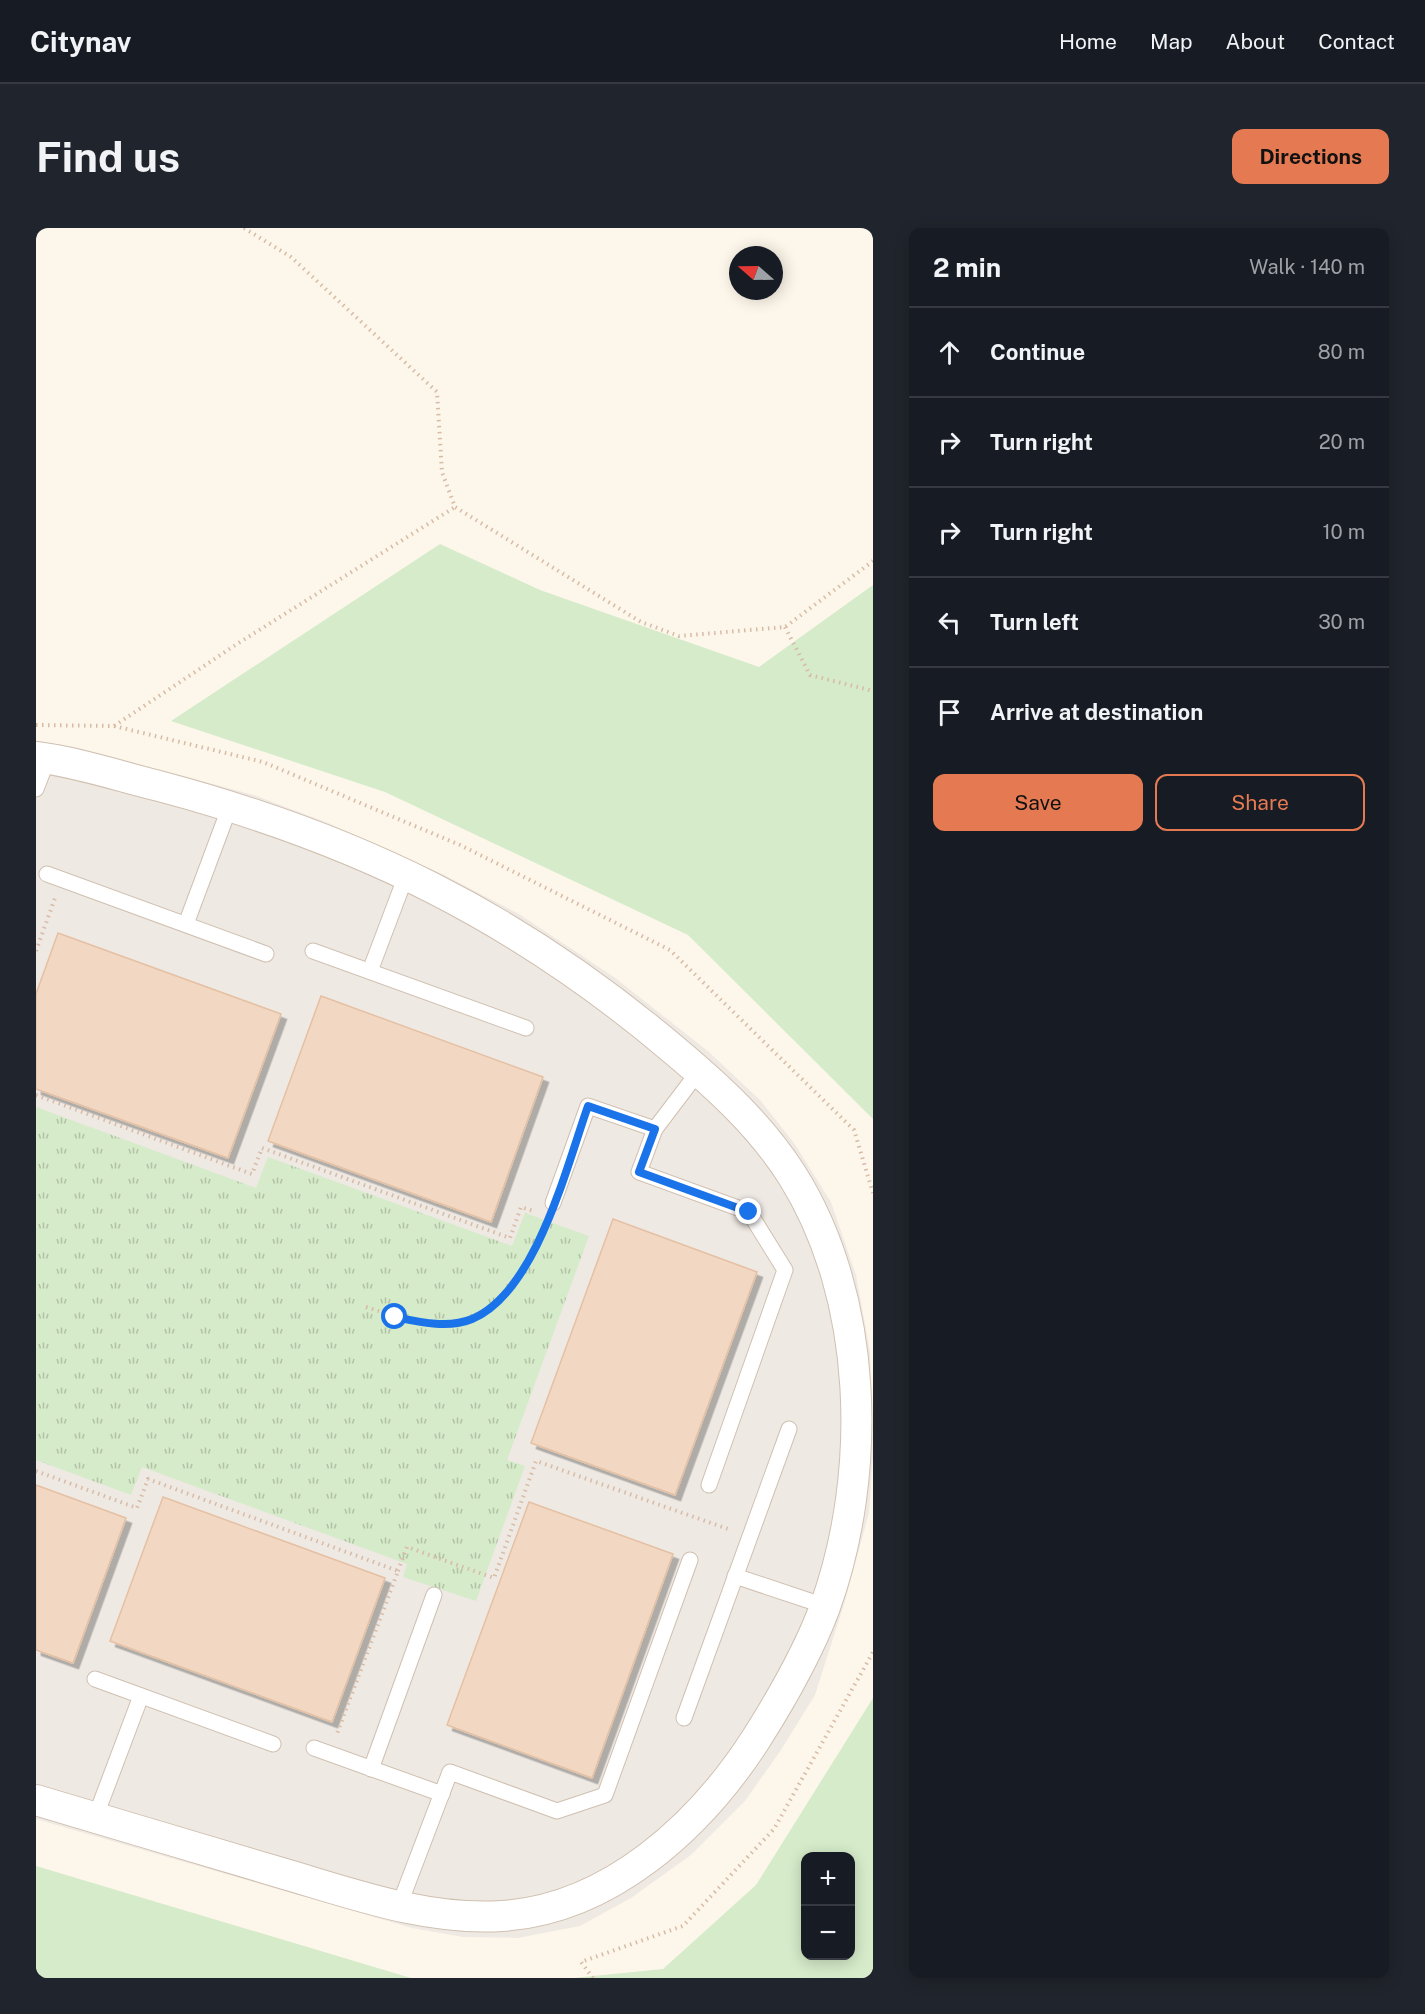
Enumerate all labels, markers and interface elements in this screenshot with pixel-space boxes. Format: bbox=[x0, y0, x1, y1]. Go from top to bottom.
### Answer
text: Citynav bbox=[30, 25, 131, 58]
text: Home bbox=[1059, 29, 1117, 54]
text: Map bbox=[1150, 29, 1193, 54]
text: About bbox=[1226, 29, 1285, 54]
text: Contact bbox=[1318, 29, 1395, 54]
button: Directions bbox=[1232, 129, 1389, 184]
text: Find us bbox=[36, 132, 180, 181]
north arrow bbox=[729, 246, 783, 300]
text: 2 min bbox=[933, 252, 1001, 283]
text: Walk · 140 m bbox=[1249, 255, 1365, 279]
icon: ahead bbox=[933, 336, 966, 369]
text: Continue bbox=[990, 339, 1085, 365]
text: 80 m bbox=[1318, 340, 1365, 364]
icon: right bbox=[933, 426, 966, 459]
text: Turn right bbox=[990, 429, 1093, 455]
text: 20 m bbox=[1319, 430, 1365, 454]
icon: right bbox=[933, 516, 966, 549]
text: Turn right bbox=[990, 519, 1093, 545]
text: 10 m bbox=[1322, 520, 1365, 544]
icon: left bbox=[933, 606, 966, 639]
text: Turn left bbox=[990, 609, 1079, 635]
text: 30 m bbox=[1318, 610, 1365, 634]
icon: arrive bbox=[933, 696, 966, 729]
text: Arrive at destination bbox=[990, 699, 1203, 725]
button: Save bbox=[933, 774, 1143, 831]
button: Share bbox=[1155, 774, 1365, 831]
route end bbox=[735, 1198, 761, 1224]
route start bbox=[381, 1303, 407, 1329]
map controls bbox=[801, 1852, 855, 1960]
button: + bbox=[801, 1852, 855, 1906]
button: − bbox=[801, 1906, 855, 1960]

